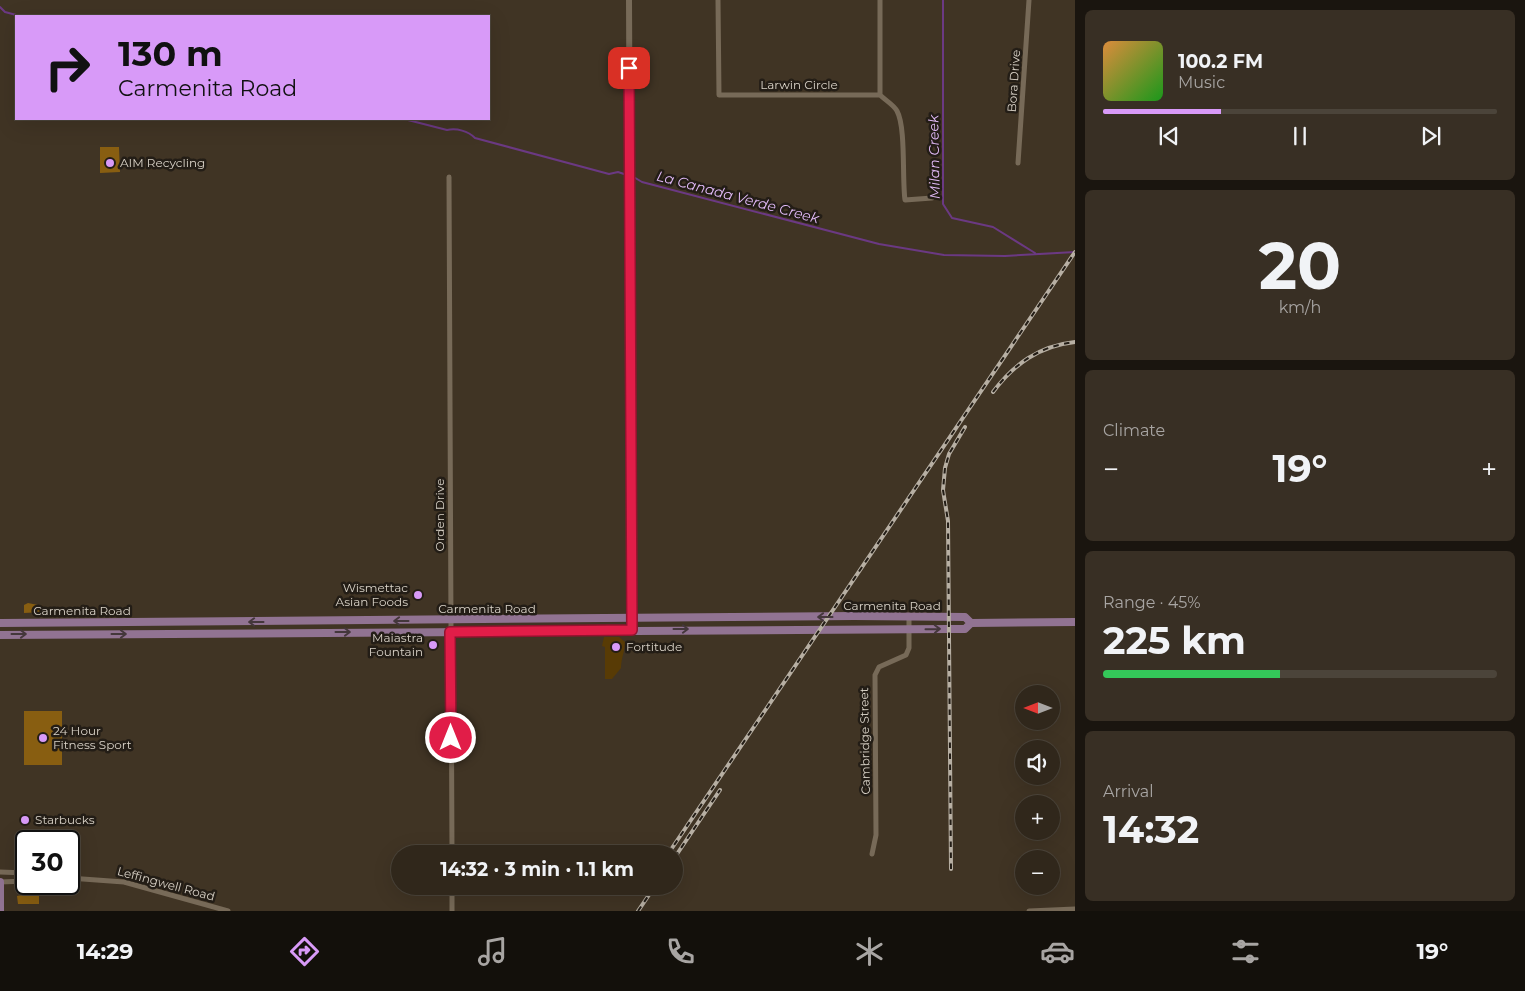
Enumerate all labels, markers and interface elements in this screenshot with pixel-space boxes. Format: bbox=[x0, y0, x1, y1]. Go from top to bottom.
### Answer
text: 130 m bbox=[118, 32, 223, 75]
icon: right bbox=[35, 35, 100, 100]
pin bbox=[608, 47, 650, 89]
street label: Bora Drive bbox=[1004, 49, 1023, 113]
text: 100.2 FM bbox=[1178, 50, 1263, 73]
icon: arrive bbox=[615, 54, 643, 82]
text: Music bbox=[1178, 73, 1225, 92]
text: Carmenita Road bbox=[118, 75, 297, 102]
street label: Larwin Circle bbox=[760, 77, 838, 92]
water label: Milan Creek bbox=[924, 114, 944, 199]
icon: previous bbox=[1155, 122, 1183, 150]
icon: pause bbox=[1286, 122, 1314, 150]
icon: next bbox=[1417, 122, 1445, 150]
place label: AIM Recycling bbox=[120, 155, 205, 170]
marker: AIM Recycling bbox=[104, 157, 116, 169]
water label: La Canada Verde Creek bbox=[655, 167, 822, 228]
text: 20 bbox=[1259, 226, 1341, 305]
text: km/h bbox=[1279, 298, 1321, 317]
text: Climate bbox=[1103, 421, 1165, 440]
text: 19° bbox=[1273, 445, 1328, 492]
text: − bbox=[1103, 452, 1119, 486]
text: + bbox=[1481, 452, 1497, 486]
street label: Orden Drive bbox=[432, 479, 447, 551]
place label: Wismettac Asian Foods bbox=[336, 580, 408, 609]
marker: Wismettac Asian Foods bbox=[412, 589, 424, 601]
text: Range · 45% bbox=[1103, 593, 1201, 612]
street label: Carmenita Road bbox=[843, 598, 941, 613]
street label: Carmenita Road bbox=[438, 601, 536, 616]
street label: Carmenita Road bbox=[33, 603, 131, 618]
one-way arrow bbox=[818, 612, 834, 622]
one-way arrow bbox=[394, 616, 410, 626]
one-way arrow bbox=[248, 617, 264, 626]
text: 225 km bbox=[1103, 617, 1246, 664]
one-way arrow bbox=[672, 624, 689, 634]
one-way arrow bbox=[924, 624, 941, 634]
one-way arrow bbox=[335, 628, 351, 637]
one-way arrow bbox=[110, 629, 126, 639]
one-way arrow bbox=[11, 630, 27, 639]
place label: Maiastra Fountain bbox=[369, 630, 423, 659]
marker: Maiastra Fountain bbox=[427, 639, 439, 651]
place label: Fortitude bbox=[626, 639, 682, 654]
marker: Fortitude bbox=[610, 641, 622, 653]
north arrow bbox=[1015, 685, 1060, 730]
map controls bbox=[1015, 685, 1060, 895]
street label: Cambridge Street bbox=[856, 687, 873, 795]
position arrow bbox=[424, 711, 476, 763]
place label: 24 Hour Fitness Sport bbox=[53, 723, 132, 752]
marker: 24 Hour Fitness Sport bbox=[37, 732, 49, 744]
button: sound bbox=[1015, 740, 1060, 785]
text: Arrival bbox=[1103, 782, 1153, 801]
button: + bbox=[1015, 795, 1060, 840]
text: 14:32 bbox=[1103, 806, 1199, 853]
place label: Starbucks bbox=[35, 812, 95, 827]
marker: Starbucks bbox=[19, 814, 31, 826]
speed limit sign: 30 bbox=[15, 830, 80, 895]
button: − bbox=[1015, 850, 1060, 895]
text: 14:32 · 3 min · 1.1 km bbox=[440, 858, 634, 881]
street label: Leffingwell Road bbox=[116, 863, 217, 904]
icon: directions bbox=[287, 934, 322, 969]
icon: music bbox=[475, 934, 510, 969]
icon: phone bbox=[663, 934, 698, 969]
icon: climate bbox=[852, 934, 887, 969]
icon: car bbox=[1040, 934, 1075, 969]
icon: filters bbox=[1228, 934, 1263, 969]
text: 14:29 bbox=[77, 938, 133, 965]
text: 19° bbox=[1416, 938, 1448, 965]

